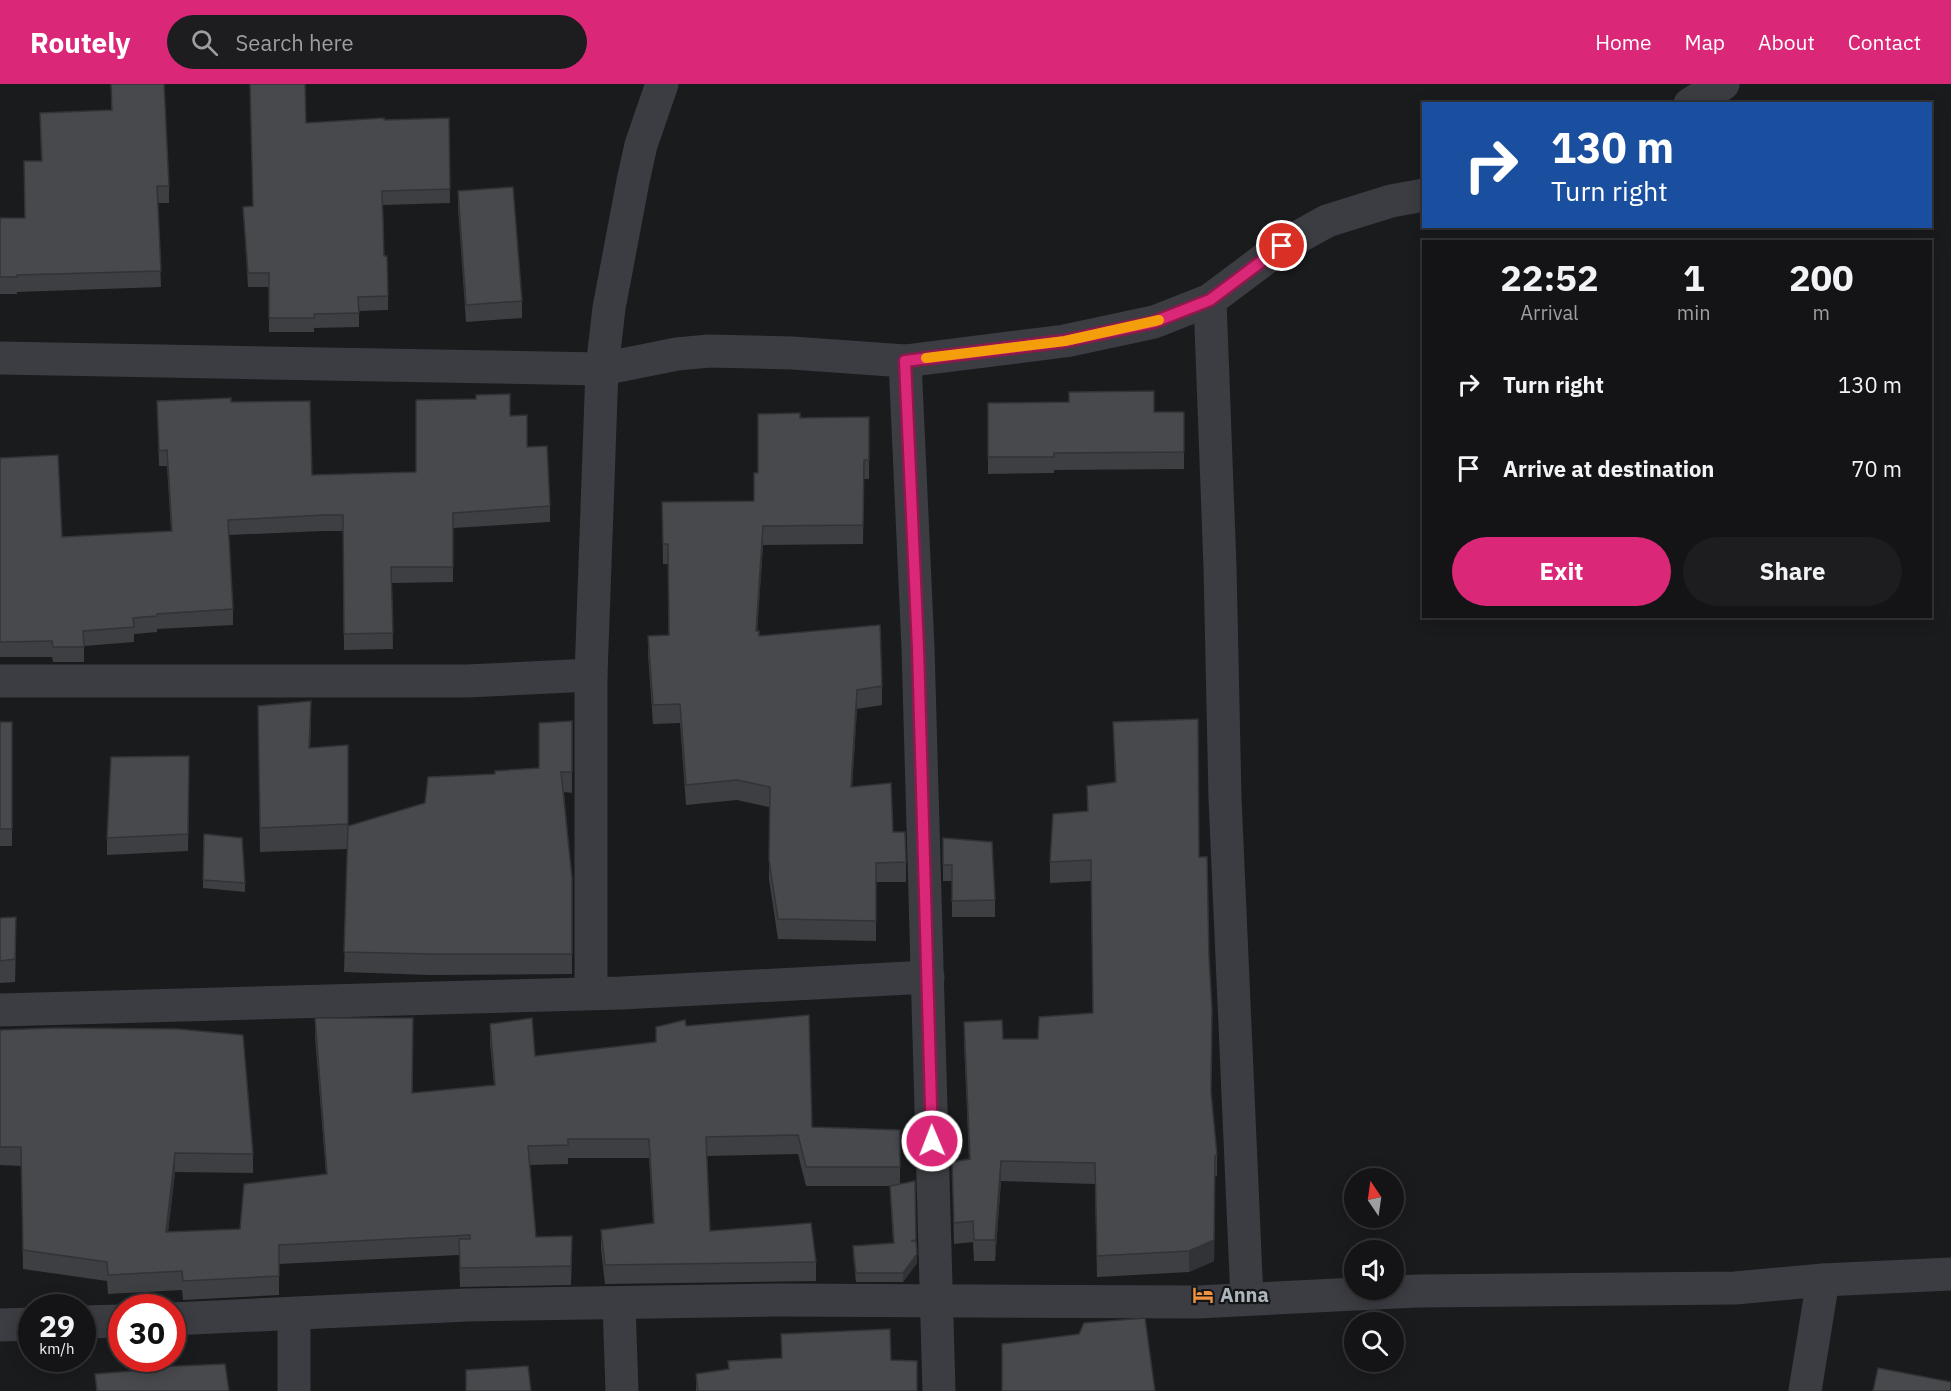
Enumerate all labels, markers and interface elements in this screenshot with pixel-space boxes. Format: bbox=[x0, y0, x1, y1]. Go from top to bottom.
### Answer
search box bbox=[167, 15, 587, 69]
text: Routely bbox=[30, 24, 131, 61]
icon: search bbox=[188, 26, 221, 59]
text: Search here bbox=[236, 28, 354, 57]
text: Home bbox=[1595, 28, 1652, 56]
text: Map bbox=[1685, 28, 1725, 56]
text: About bbox=[1758, 28, 1815, 56]
text: Contact bbox=[1848, 28, 1921, 56]
text: 130 m bbox=[1551, 120, 1674, 175]
icon: right bbox=[1452, 126, 1530, 204]
text: Turn right bbox=[1551, 173, 1668, 208]
pin bbox=[1256, 220, 1307, 271]
icon: arrive bbox=[1265, 229, 1298, 262]
text: 22:52 bbox=[1500, 254, 1599, 301]
text: 1 bbox=[1683, 254, 1705, 301]
text: 200 bbox=[1789, 254, 1854, 301]
text: Arrival bbox=[1520, 299, 1579, 326]
text: min bbox=[1677, 299, 1711, 326]
text: m bbox=[1813, 299, 1830, 326]
icon: right bbox=[1452, 368, 1485, 401]
text: Turn right bbox=[1503, 370, 1604, 399]
text: 130 m bbox=[1838, 370, 1902, 399]
icon: arrive bbox=[1452, 452, 1485, 485]
text: Arrive at destination bbox=[1503, 454, 1714, 483]
text: 70 m bbox=[1851, 454, 1902, 483]
button: Exit bbox=[1452, 537, 1671, 606]
button: Share bbox=[1683, 537, 1902, 606]
position arrow bbox=[900, 1109, 964, 1173]
north arrow bbox=[1344, 1168, 1404, 1228]
map controls bbox=[1344, 1168, 1404, 1372]
button: sound bbox=[1344, 1240, 1404, 1300]
place label: Anna bbox=[1220, 1281, 1269, 1308]
hotel icon: Anna bbox=[1191, 1283, 1215, 1307]
speed limit sign: 30 bbox=[108, 1294, 186, 1372]
text: 29 bbox=[39, 1306, 75, 1345]
button: search bbox=[1344, 1312, 1404, 1372]
text: km/h bbox=[39, 1339, 75, 1358]

